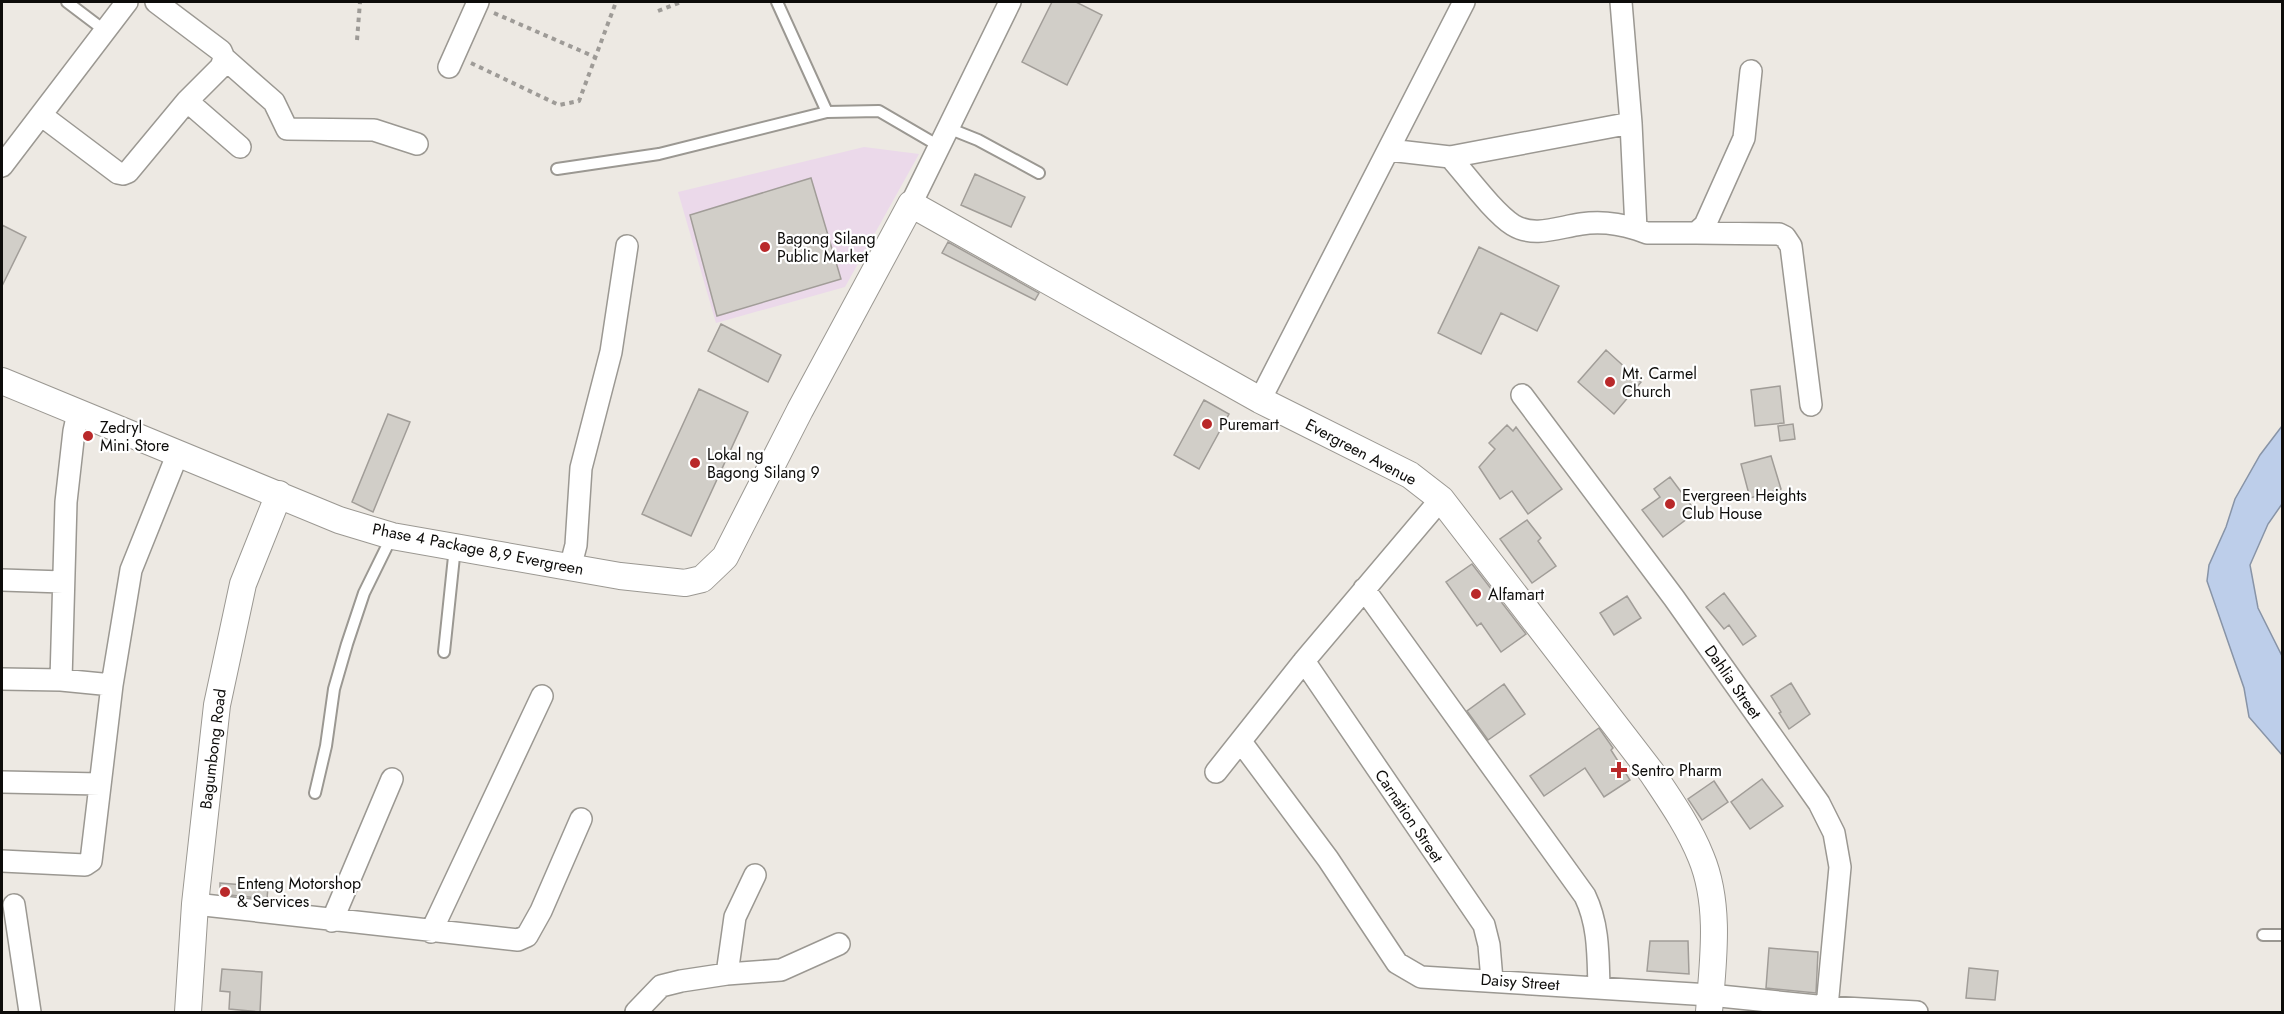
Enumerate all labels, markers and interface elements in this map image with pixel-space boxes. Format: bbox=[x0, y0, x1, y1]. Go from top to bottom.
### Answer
place label: Bagong Silang Public Market bbox=[777, 227, 876, 268]
marker: Bagong Silang Public Market bbox=[758, 240, 772, 254]
place label: Mt. Carmel Church bbox=[1622, 362, 1697, 403]
marker: Mt. Carmel Church bbox=[1603, 375, 1617, 389]
place label: Puremart bbox=[1219, 413, 1279, 436]
street label: Evergreen Avenue bbox=[1301, 413, 1421, 491]
place label: Zedryl Mini Store bbox=[100, 416, 169, 457]
marker: Puremart bbox=[1200, 417, 1214, 431]
marker: Zedryl Mini Store bbox=[81, 429, 95, 443]
place label: Lokal ng Bagong Silang 9 bbox=[707, 443, 820, 484]
marker: Lokal ng Bagong Silang 9 bbox=[688, 456, 702, 470]
place label: Evergreen Heights Club House bbox=[1682, 484, 1807, 525]
marker: Evergreen Heights Club House bbox=[1663, 497, 1677, 511]
street label: Phase 4 Package 8,9 Evergreen bbox=[370, 517, 586, 581]
place label: Alfamart bbox=[1488, 583, 1544, 606]
marker: Alfamart bbox=[1469, 587, 1483, 601]
street label: Dahlia Street bbox=[1699, 640, 1767, 724]
street label: Bagumbong Road bbox=[194, 687, 232, 811]
place label: Sentro Pharm bbox=[1631, 759, 1722, 782]
marker: Sentro Pharm bbox=[1612, 763, 1626, 777]
street label: Carnation Street bbox=[1369, 765, 1449, 867]
place label: Enteng Motorshop & Services bbox=[237, 872, 361, 913]
marker: Enteng Motorshop & Services bbox=[218, 885, 232, 899]
street label: Daisy Street bbox=[1480, 968, 1560, 996]

